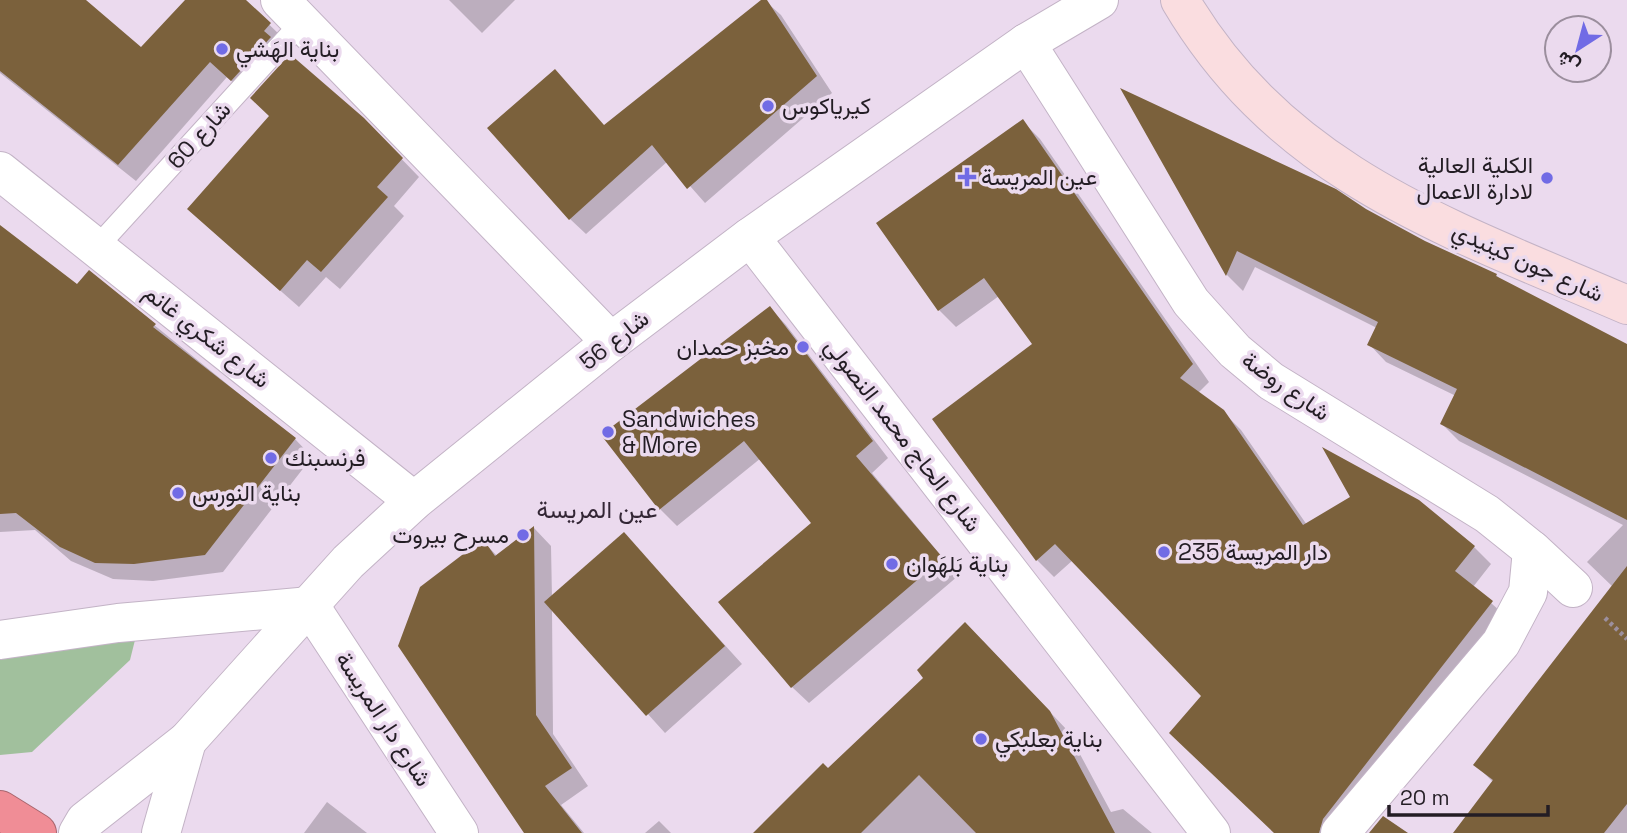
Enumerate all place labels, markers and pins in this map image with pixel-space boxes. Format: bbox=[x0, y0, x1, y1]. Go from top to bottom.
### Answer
place label: بناية الهَشي bbox=[236, 34, 339, 68]
marker: بناية الهَشي bbox=[214, 41, 230, 57]
place label: كيرياكوس bbox=[782, 91, 871, 121]
marker: كيرياكوس bbox=[760, 98, 776, 114]
place label: الكلية العالية لادارة الاعمال bbox=[1417, 150, 1533, 206]
place label: عين المريسة bbox=[981, 162, 1097, 192]
marker: عين المريسة bbox=[959, 169, 975, 185]
marker: الكلية العالية لادارة الاعمال bbox=[1539, 170, 1555, 186]
place label: مخبز حمدان bbox=[677, 332, 789, 362]
marker: مخبز حمدان bbox=[795, 339, 811, 355]
place label: Sandwiches & More bbox=[622, 404, 756, 460]
marker: Sandwiches & More bbox=[600, 424, 616, 440]
place label: فرنسبنك bbox=[285, 443, 365, 473]
marker: فرنسبنك bbox=[263, 450, 279, 466]
place label: بناية النورس bbox=[192, 478, 301, 508]
marker: بناية النورس bbox=[170, 485, 186, 501]
place label: مسرح بيروت bbox=[392, 520, 509, 551]
marker: مسرح بيروت bbox=[515, 527, 531, 543]
place label: دار المريسة 235 bbox=[1178, 537, 1328, 567]
marker: دار المريسة 235 bbox=[1156, 544, 1172, 560]
place label: بناية بَلهَوان bbox=[906, 549, 1008, 579]
marker: بناية بَلهَوان bbox=[884, 556, 900, 572]
place label: بناية بعلبكي bbox=[995, 724, 1102, 758]
marker: بناية بعلبكي bbox=[973, 731, 989, 747]

